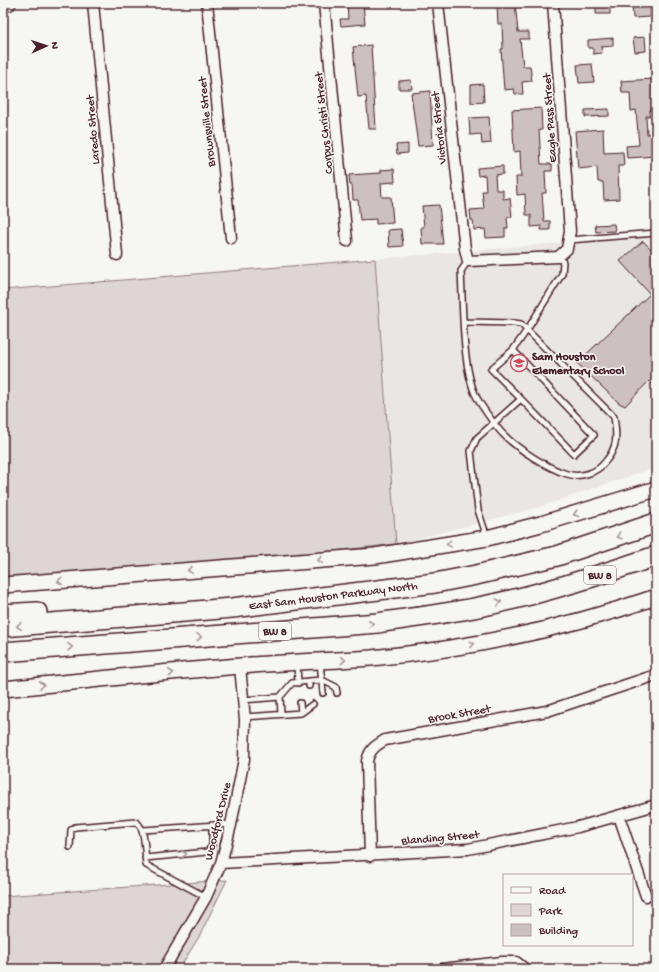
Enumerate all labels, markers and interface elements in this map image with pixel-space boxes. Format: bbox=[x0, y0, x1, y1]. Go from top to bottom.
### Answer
north arrow bbox=[26, 26, 66, 66]
text: N bbox=[48, 42, 60, 49]
street label: Corpus Christi Street bbox=[313, 70, 337, 174]
street label: Eagle Pass Street bbox=[541, 72, 561, 163]
street label: Brownsville Street bbox=[196, 75, 220, 168]
street label: Victoria Street bbox=[429, 90, 451, 166]
street label: Laredo Street bbox=[84, 93, 104, 165]
place label: Sam Houston Elementary School bbox=[531, 351, 625, 379]
school or university icon: Sam Houston Elementary School bbox=[509, 353, 529, 373]
one-way arrow bbox=[573, 509, 580, 518]
one-way arrow bbox=[616, 531, 623, 540]
one-way arrow bbox=[445, 539, 452, 548]
one-way arrow bbox=[317, 556, 323, 565]
one-way arrow bbox=[187, 566, 193, 575]
road number: BW 8 bbox=[584, 566, 616, 584]
one-way arrow bbox=[57, 576, 63, 585]
street label: East Sam Houston Parkway North bbox=[248, 580, 419, 614]
one-way arrow bbox=[495, 598, 502, 607]
one-way arrow bbox=[368, 619, 374, 628]
one-way arrow bbox=[15, 622, 22, 631]
road number: BW 8 bbox=[259, 622, 291, 640]
one-way arrow bbox=[196, 633, 202, 642]
one-way arrow bbox=[469, 640, 475, 649]
one-way arrow bbox=[67, 642, 73, 651]
one-way arrow bbox=[340, 655, 346, 664]
one-way arrow bbox=[168, 668, 174, 677]
one-way arrow bbox=[39, 681, 45, 690]
street label: Brook Street bbox=[426, 702, 493, 728]
street label: Woodford Drive bbox=[202, 780, 236, 862]
street label: Blanding Street bbox=[400, 829, 481, 849]
one-way arrow bbox=[181, 850, 187, 859]
legend bbox=[503, 874, 633, 946]
text: Road bbox=[539, 885, 566, 899]
text: Park bbox=[538, 905, 564, 919]
text: Building bbox=[538, 925, 578, 939]

